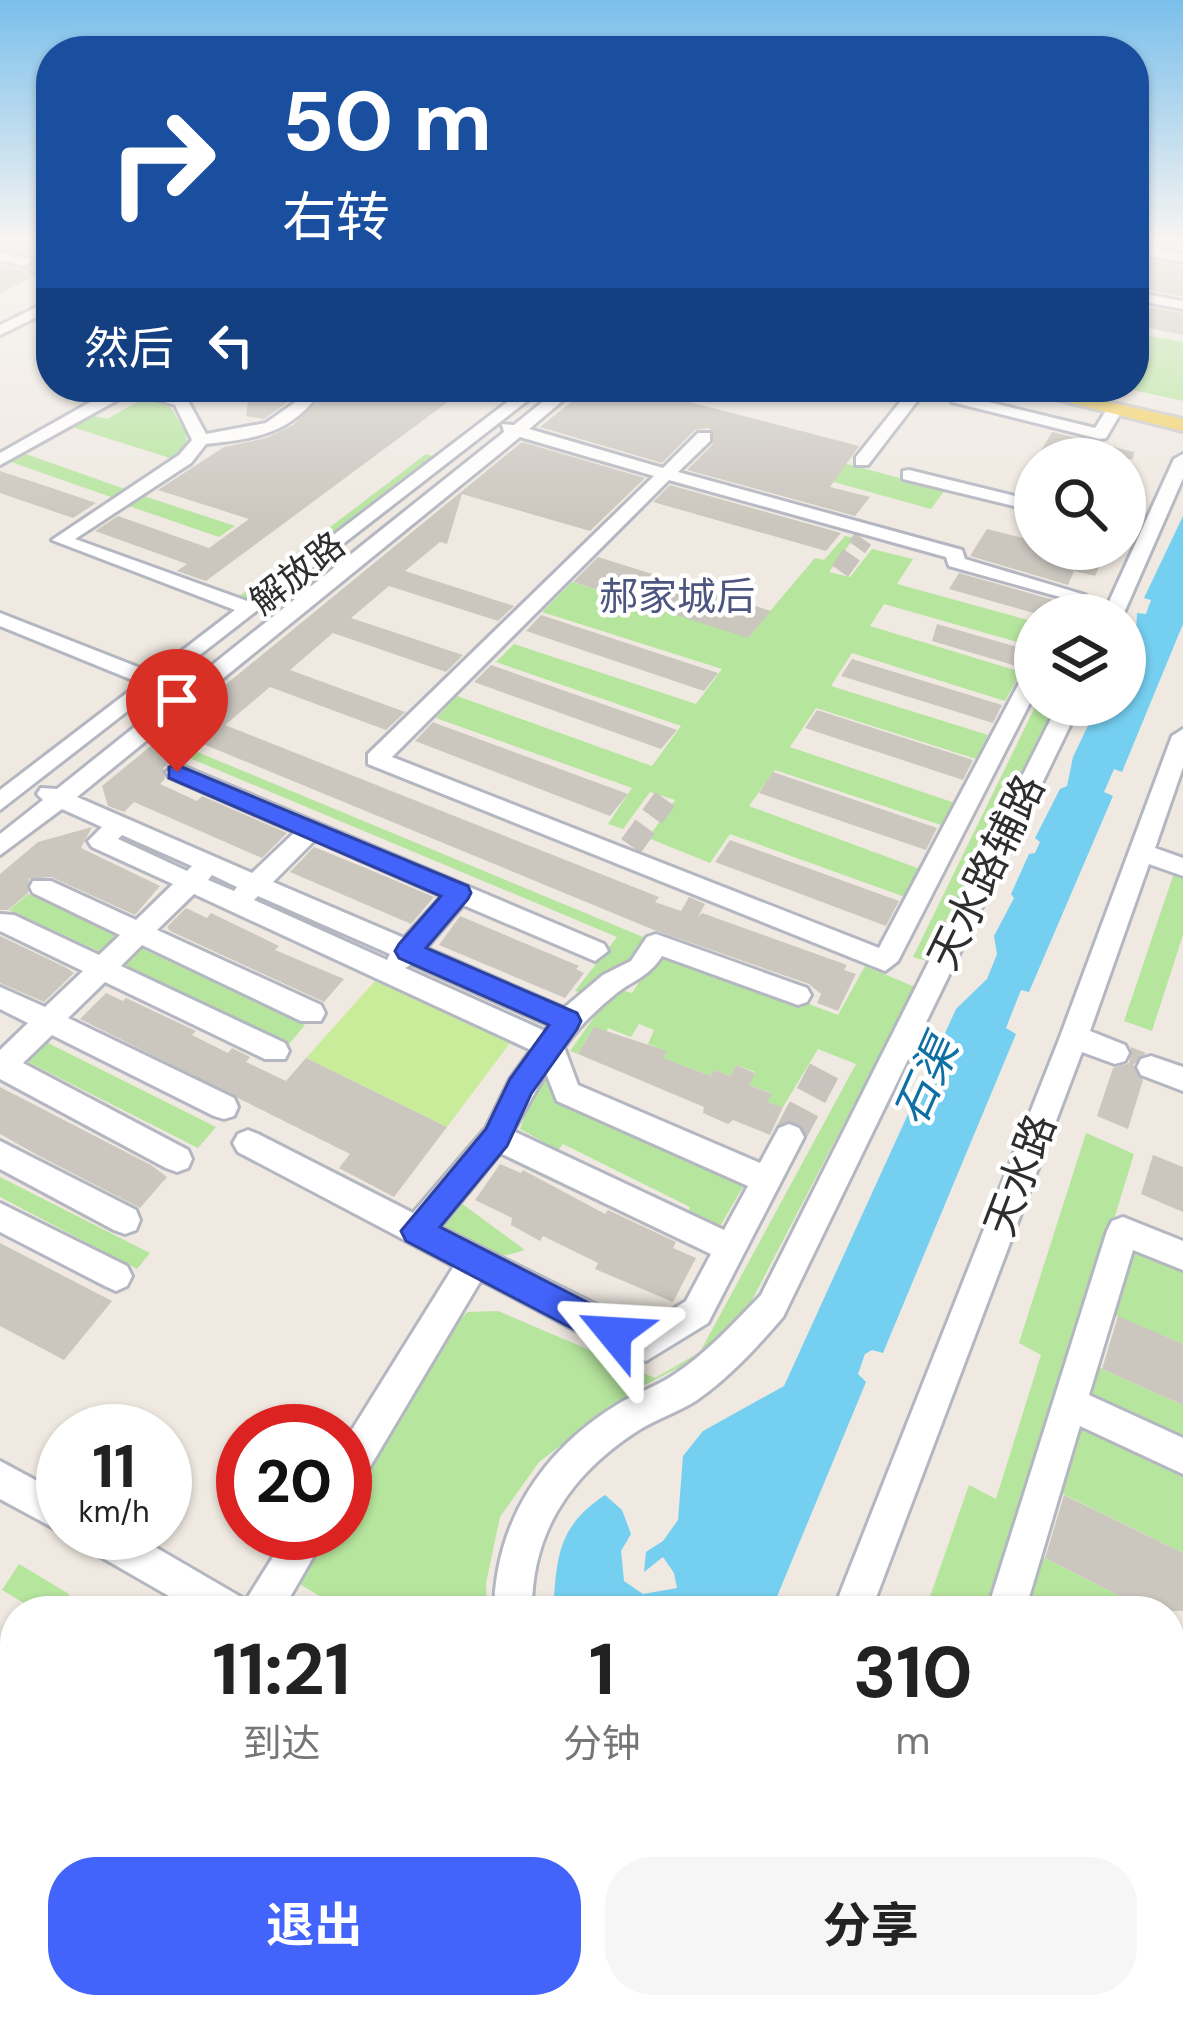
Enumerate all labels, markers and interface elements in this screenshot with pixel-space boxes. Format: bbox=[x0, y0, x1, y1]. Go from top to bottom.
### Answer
text: 50 m bbox=[282, 67, 492, 176]
icon: right bbox=[84, 84, 240, 240]
text: 右转 bbox=[282, 182, 390, 253]
icon: left bbox=[198, 312, 264, 378]
text: 然后 bbox=[84, 319, 174, 378]
map controls bbox=[1014, 438, 1146, 726]
button: search bbox=[1014, 438, 1146, 570]
street label: 解放路 bbox=[240, 521, 354, 625]
district label: 郝家城后 bbox=[599, 571, 755, 622]
button: layers bbox=[1014, 594, 1146, 726]
pin bbox=[126, 649, 228, 772]
icon: arrive bbox=[144, 667, 210, 733]
street label: 天水路辅路 bbox=[915, 766, 1057, 978]
water label: 石渠 bbox=[881, 1022, 974, 1134]
street label: 天水路 bbox=[972, 1106, 1068, 1244]
position arrow bbox=[551, 1270, 677, 1396]
speed limit sign: 20 bbox=[216, 1404, 372, 1560]
text: 11 bbox=[92, 1427, 136, 1506]
text: km/h bbox=[79, 1492, 149, 1531]
text: 11:21 bbox=[212, 1623, 351, 1716]
text: 1 bbox=[589, 1623, 615, 1716]
text: 310 bbox=[853, 1626, 973, 1719]
text: m bbox=[896, 1715, 930, 1766]
text: 到达 bbox=[242, 1718, 320, 1769]
text: 分钟 bbox=[563, 1718, 641, 1769]
button: 退出 bbox=[48, 1857, 581, 1995]
button: 分享 bbox=[605, 1857, 1137, 1995]

